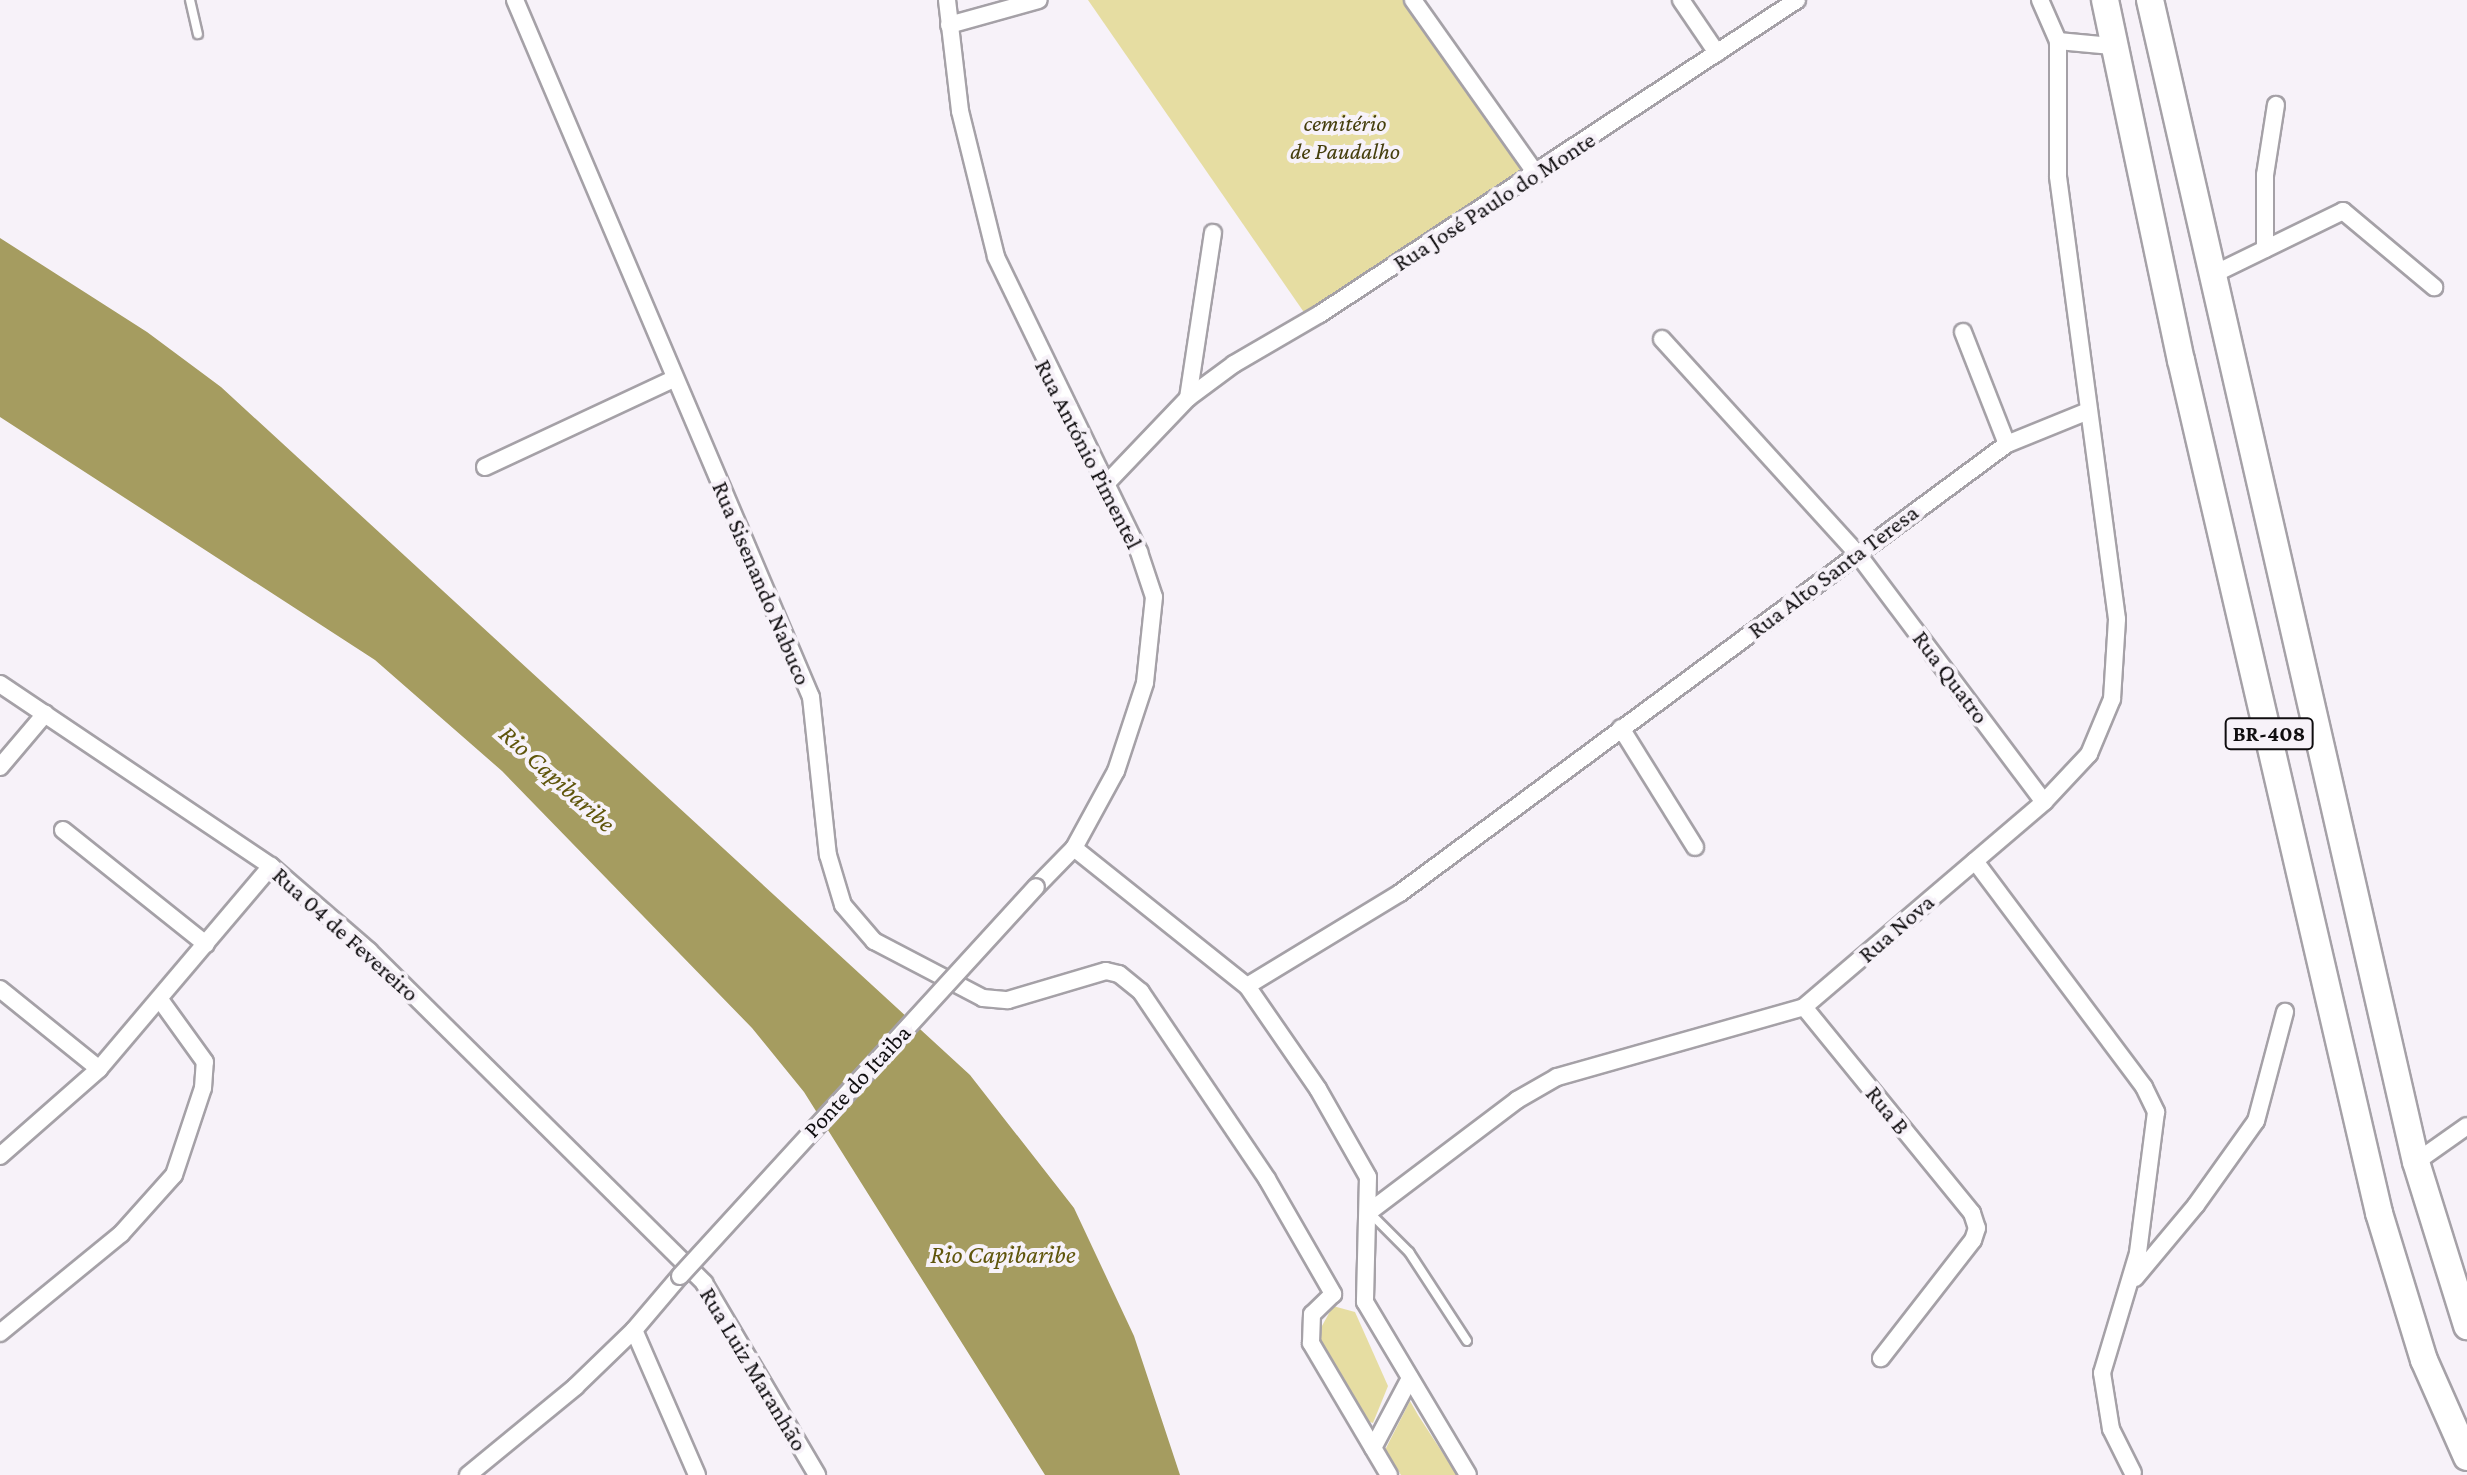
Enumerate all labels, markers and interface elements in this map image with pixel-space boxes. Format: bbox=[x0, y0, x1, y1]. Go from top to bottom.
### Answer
park label: cemitério de Paudalho bbox=[1290, 109, 1400, 165]
street label: Rua José Paulo do Monte bbox=[1388, 125, 1600, 277]
street label: Rua António Pimentel bbox=[1029, 354, 1149, 554]
street label: Rua Sisenando Nabuco bbox=[706, 477, 818, 689]
street label: Rua Alto Santa Teresa bbox=[1742, 498, 1924, 644]
street label: Rua Quatro bbox=[1907, 625, 1995, 729]
road number: BR-408 bbox=[2223, 716, 2315, 752]
water label: Rio Capibaribe bbox=[493, 719, 621, 839]
street label: Rua 04 de Fevereiro bbox=[267, 861, 425, 1007]
street label: Rua Nova bbox=[1852, 887, 1940, 969]
street label: Ponte do Itaiba bbox=[797, 1018, 917, 1144]
street label: Rua B bbox=[1860, 1080, 1916, 1140]
water label: Rio Capibaribe bbox=[930, 1239, 1076, 1271]
street label: Rua Luiz Maranhão bbox=[694, 1282, 814, 1456]

